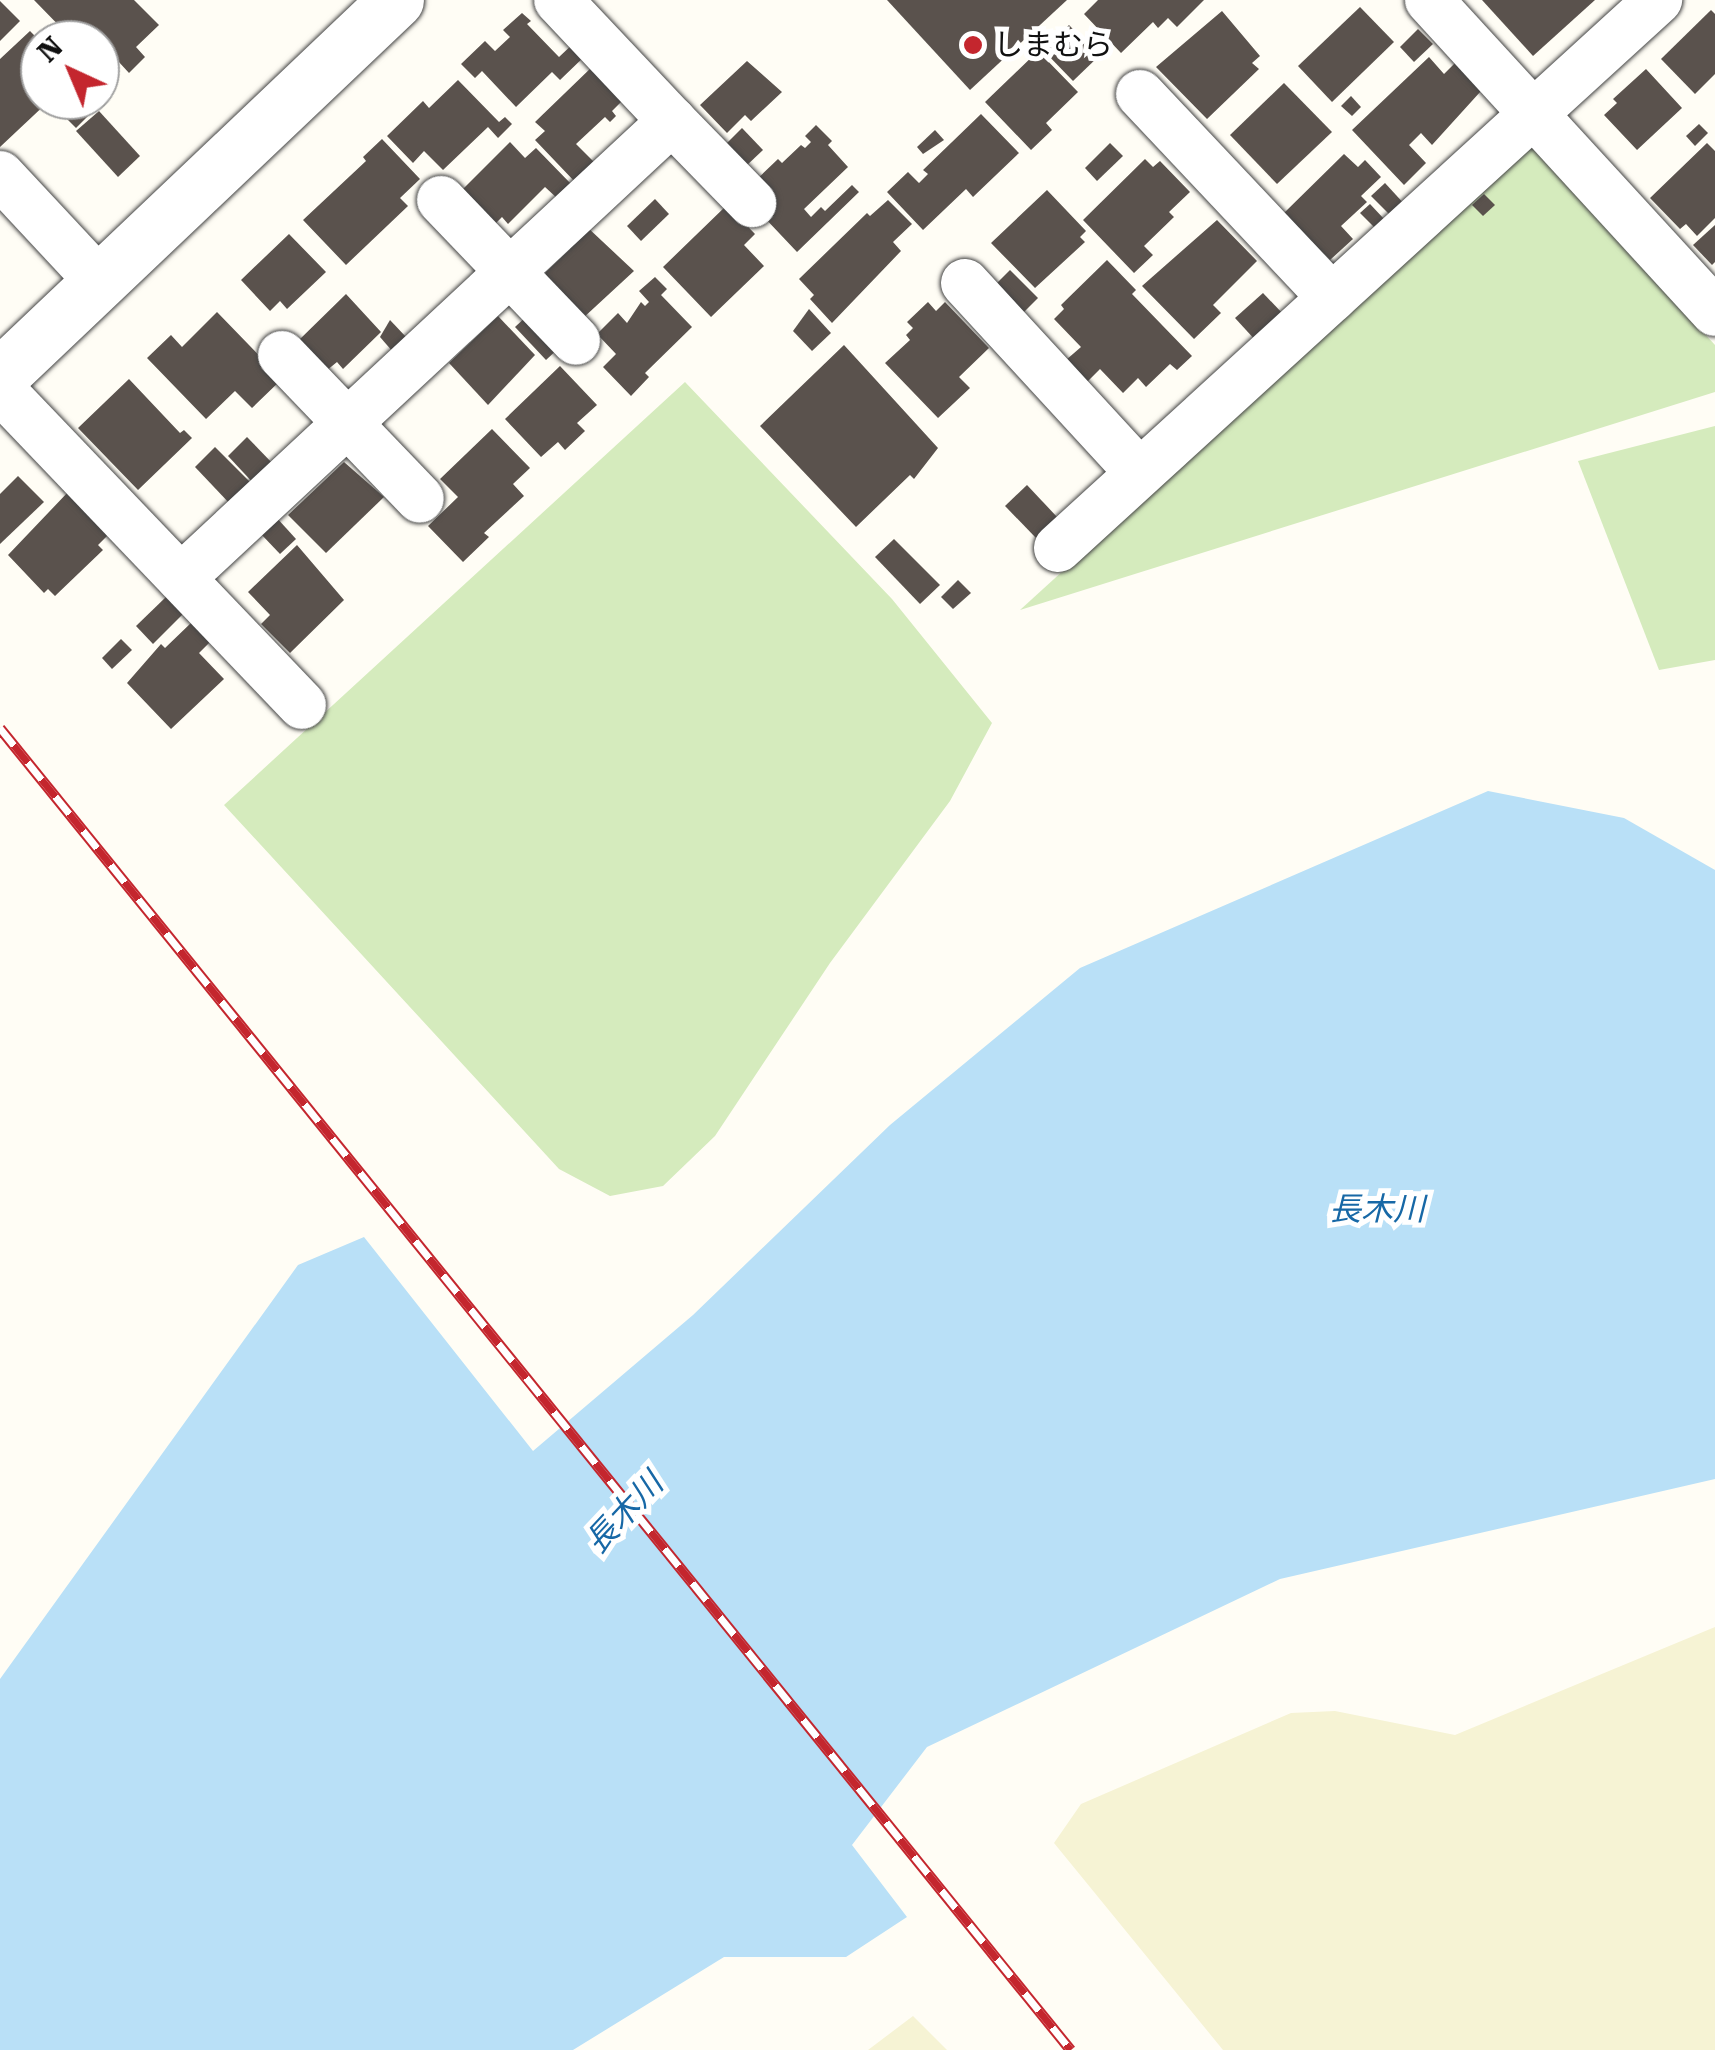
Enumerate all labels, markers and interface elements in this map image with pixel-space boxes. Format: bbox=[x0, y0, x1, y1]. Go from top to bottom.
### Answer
north arrow bbox=[20, 20, 120, 120]
place label: しまむら bbox=[993, 27, 1113, 63]
text: N bbox=[31, 30, 69, 69]
marker: しまむら bbox=[962, 34, 984, 56]
water label: 長木川 bbox=[1329, 1190, 1425, 1228]
water label: 長木川 bbox=[577, 1465, 671, 1561]

